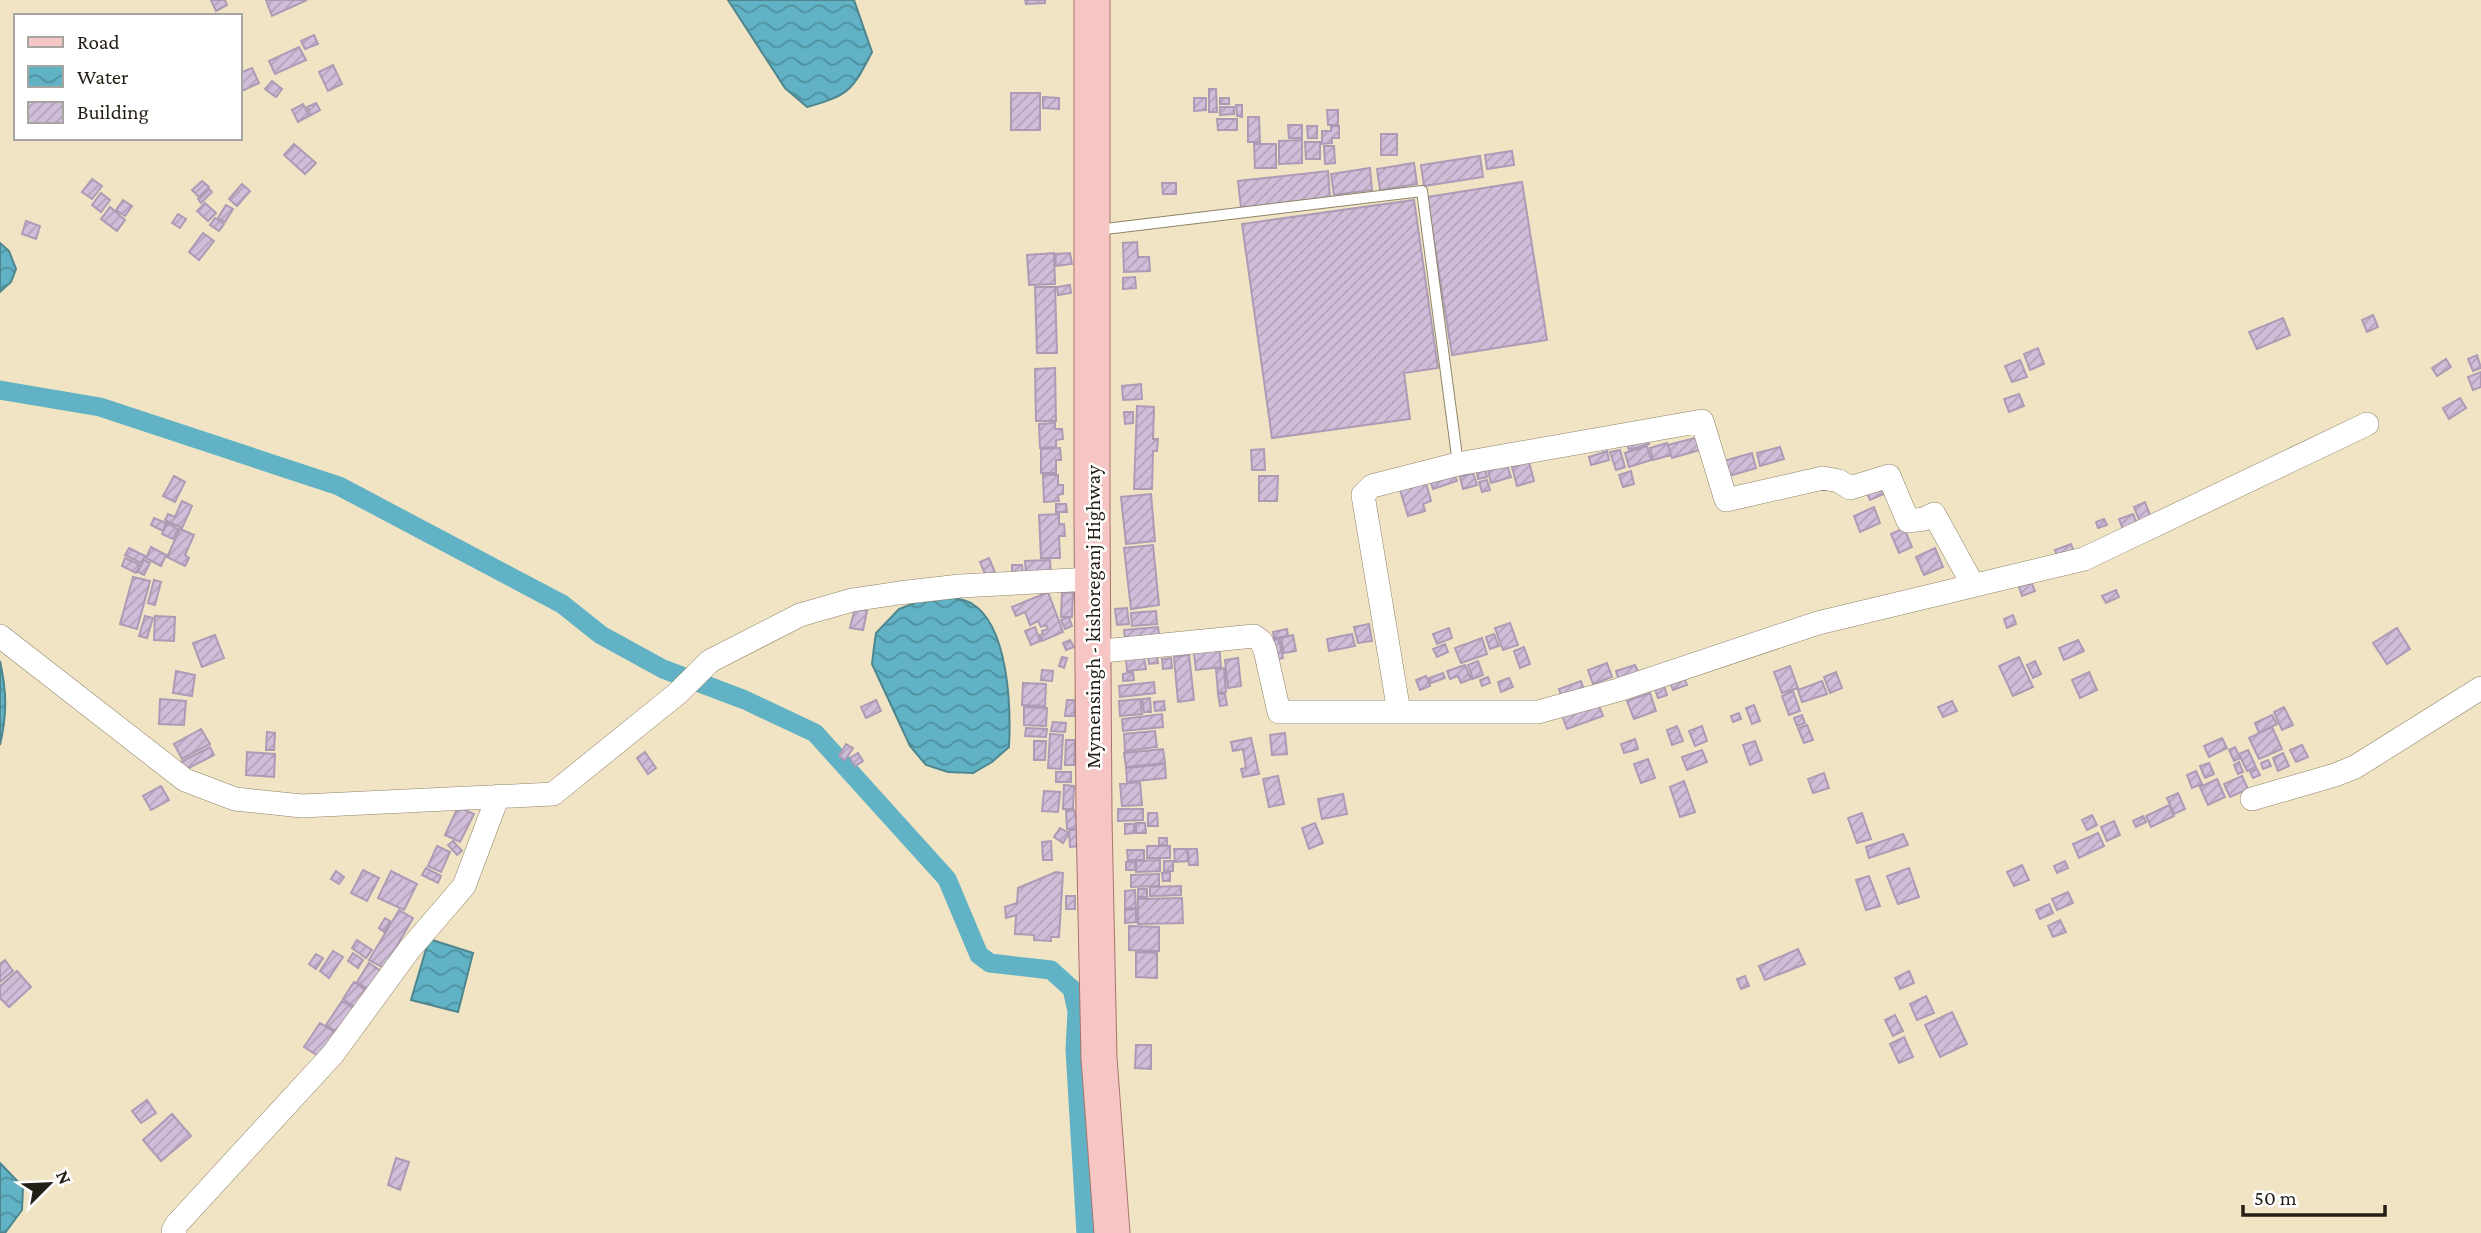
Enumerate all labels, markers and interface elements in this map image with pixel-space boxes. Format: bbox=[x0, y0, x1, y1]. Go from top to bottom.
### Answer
legend bbox=[14, 14, 242, 140]
text: Road bbox=[77, 30, 120, 54]
text: Water bbox=[77, 65, 129, 89]
text: Building bbox=[77, 100, 149, 124]
street label: Mymensingh - kishoreganj Highway bbox=[1081, 465, 1105, 769]
north arrow bbox=[14, 1149, 84, 1219]
text: N bbox=[52, 1167, 76, 1188]
scale bar bbox=[2243, 1174, 2385, 1218]
text: 50 m bbox=[2254, 1186, 2297, 1210]

